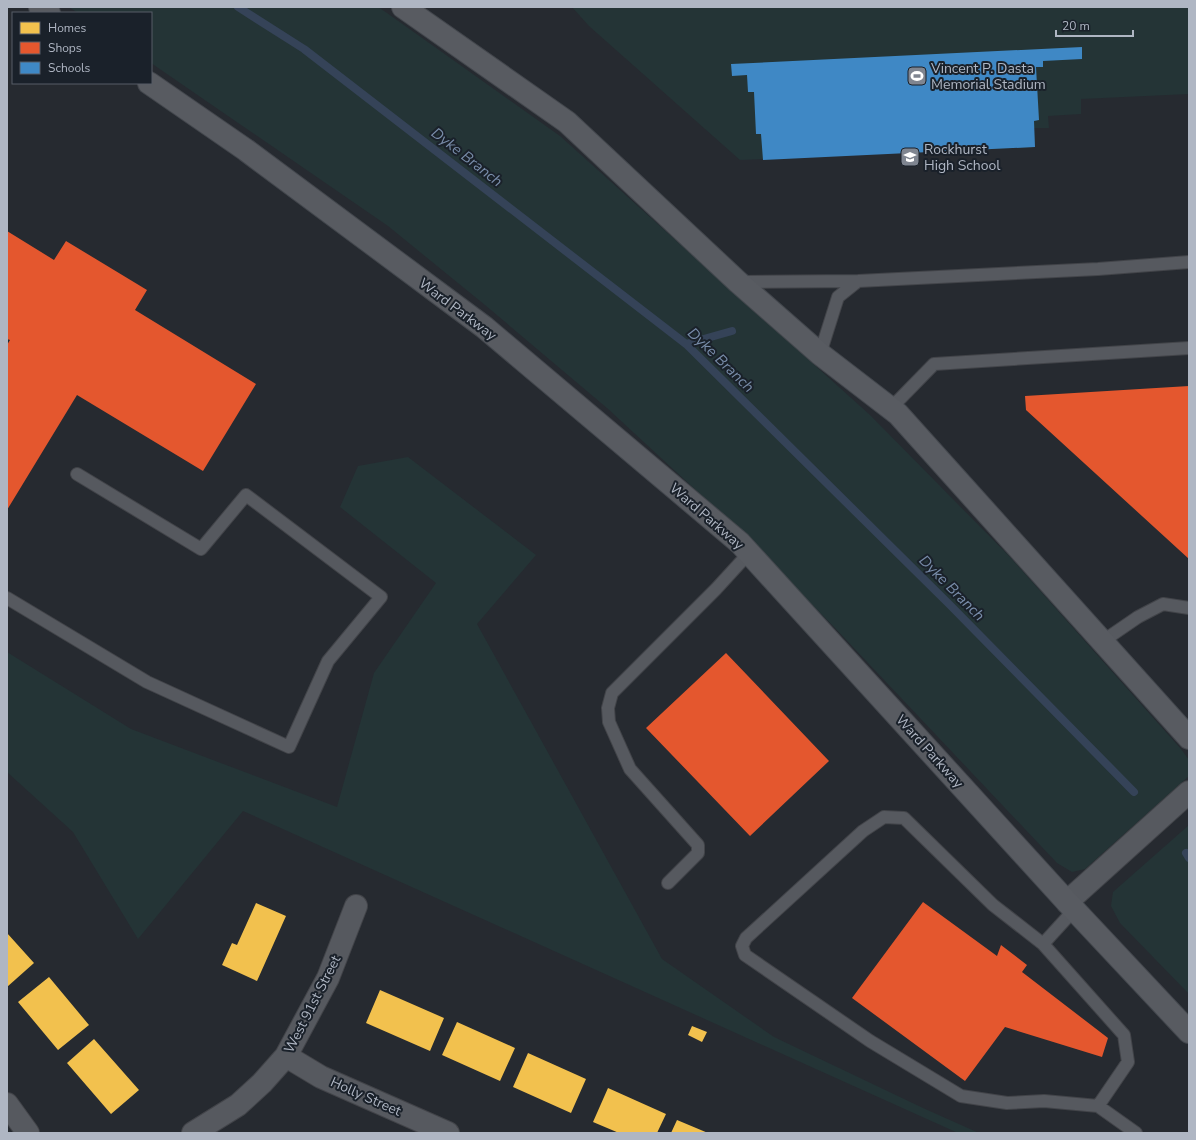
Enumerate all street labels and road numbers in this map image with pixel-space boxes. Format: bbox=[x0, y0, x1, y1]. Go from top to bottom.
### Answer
street label: Ward Parkway bbox=[415, 274, 501, 345]
street label: Ward Parkway bbox=[665, 479, 748, 554]
street label: Ward Parkway bbox=[892, 711, 968, 793]
street label: West 91st Street bbox=[280, 952, 345, 1056]
street label: Holly Street bbox=[327, 1072, 404, 1121]

